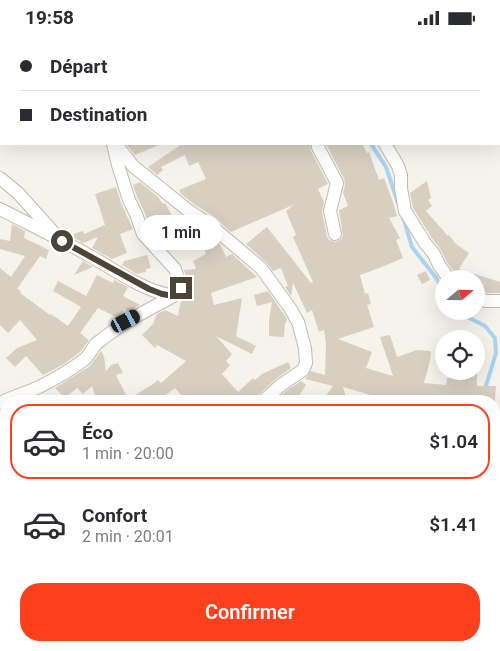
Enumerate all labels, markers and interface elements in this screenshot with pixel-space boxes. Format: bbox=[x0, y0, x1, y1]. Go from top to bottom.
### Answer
text: 19:58 bbox=[25, 6, 74, 29]
text: Départ bbox=[50, 55, 107, 78]
text: Destination bbox=[50, 103, 147, 126]
callout: 1 min bbox=[140, 215, 222, 251]
text: 1 min bbox=[161, 223, 201, 242]
route start bbox=[51, 230, 73, 252]
north arrow bbox=[435, 270, 485, 320]
map controls bbox=[435, 270, 485, 380]
route end bbox=[170, 277, 192, 299]
car bbox=[109, 307, 142, 335]
button: locate bbox=[435, 330, 485, 380]
icon: car bbox=[22, 419, 67, 464]
text: Éco bbox=[82, 421, 113, 444]
text: $1.04 bbox=[429, 430, 478, 453]
text: 1 min · 20:00 bbox=[82, 444, 174, 463]
icon: car bbox=[22, 502, 67, 547]
text: Confort bbox=[82, 504, 147, 527]
text: $1.41 bbox=[429, 513, 478, 536]
text: 2 min · 20:01 bbox=[82, 527, 174, 546]
button: Confirmer bbox=[20, 583, 480, 641]

